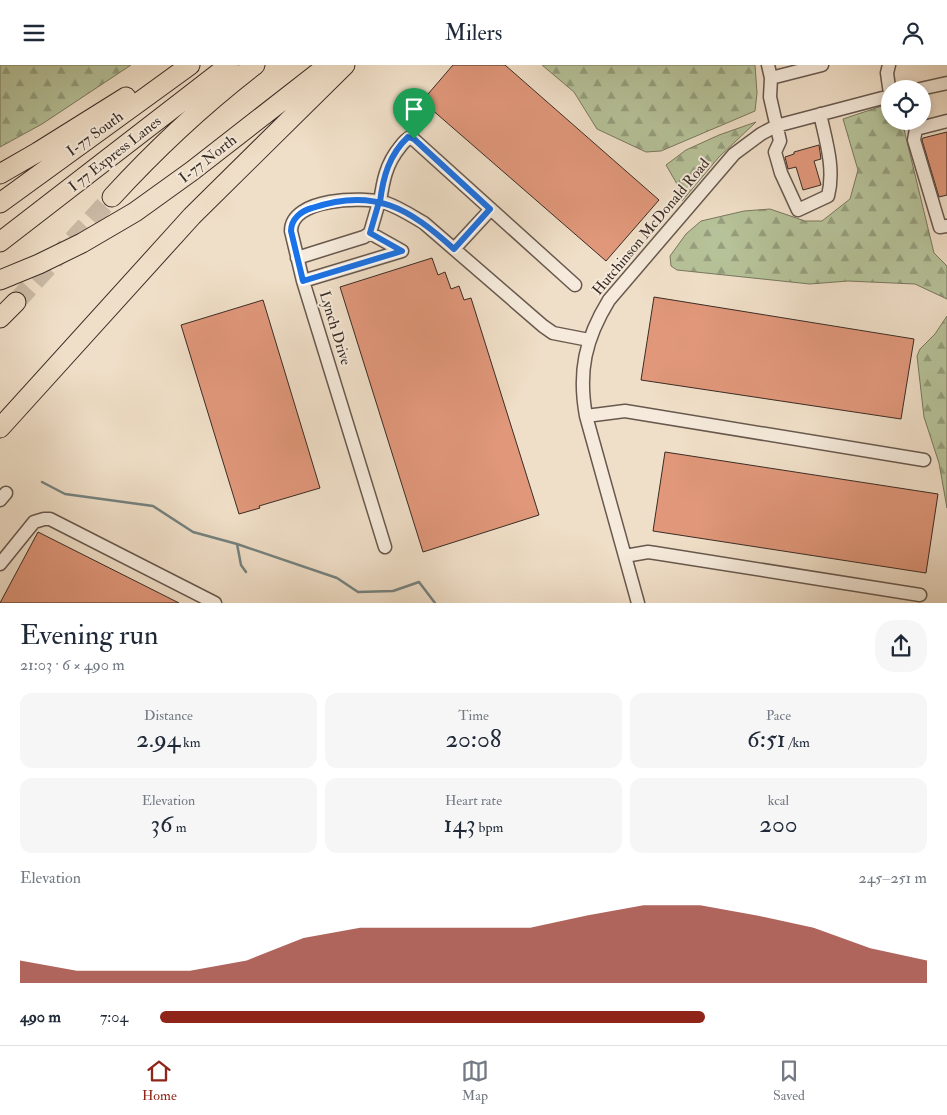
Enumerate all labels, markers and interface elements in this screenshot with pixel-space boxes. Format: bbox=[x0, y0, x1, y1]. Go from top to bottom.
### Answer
icon: menu bbox=[20, 19, 48, 47]
text: Milers bbox=[445, 19, 502, 47]
icon: person bbox=[899, 19, 927, 47]
map controls bbox=[881, 80, 931, 130]
button: locate bbox=[881, 80, 931, 130]
pin bbox=[393, 88, 435, 139]
icon: arrive bbox=[400, 95, 428, 123]
street label: I-77 South bbox=[63, 107, 127, 161]
street label: I 77 Express Lanes bbox=[65, 112, 166, 197]
street label: I-77 North bbox=[175, 131, 241, 187]
street label: Hutchinson McDonald Road bbox=[588, 154, 714, 299]
street label: Lynch Drive bbox=[315, 289, 355, 367]
text: Evening run bbox=[20, 618, 158, 653]
button: share bbox=[875, 620, 927, 672]
text: 21:03 · 6 × 490 m bbox=[20, 655, 125, 675]
text: Distance bbox=[144, 707, 193, 724]
text: Time bbox=[458, 707, 489, 724]
text: Pace bbox=[766, 707, 791, 724]
text: 2.94 bbox=[136, 724, 180, 755]
text: 20:08 bbox=[445, 724, 502, 755]
text: 6:51 bbox=[747, 724, 786, 755]
text: km bbox=[180, 734, 201, 751]
text: /km bbox=[786, 734, 810, 751]
text: Elevation bbox=[142, 792, 195, 809]
text: Heart rate bbox=[445, 792, 502, 809]
text: kcal bbox=[768, 792, 789, 809]
text: 36 bbox=[150, 809, 173, 840]
text: 143 bbox=[444, 809, 476, 840]
text: 200 bbox=[759, 809, 798, 840]
text: m bbox=[173, 819, 187, 836]
text: bpm bbox=[476, 819, 503, 836]
text: Elevation bbox=[20, 868, 81, 888]
text: 245–251 m bbox=[859, 868, 927, 888]
text: 490 m bbox=[20, 1007, 61, 1027]
text: 7:04 bbox=[100, 1007, 128, 1027]
tab: Home bbox=[142, 1057, 177, 1104]
tab: Map bbox=[461, 1057, 489, 1104]
tab: Saved bbox=[773, 1057, 805, 1104]

